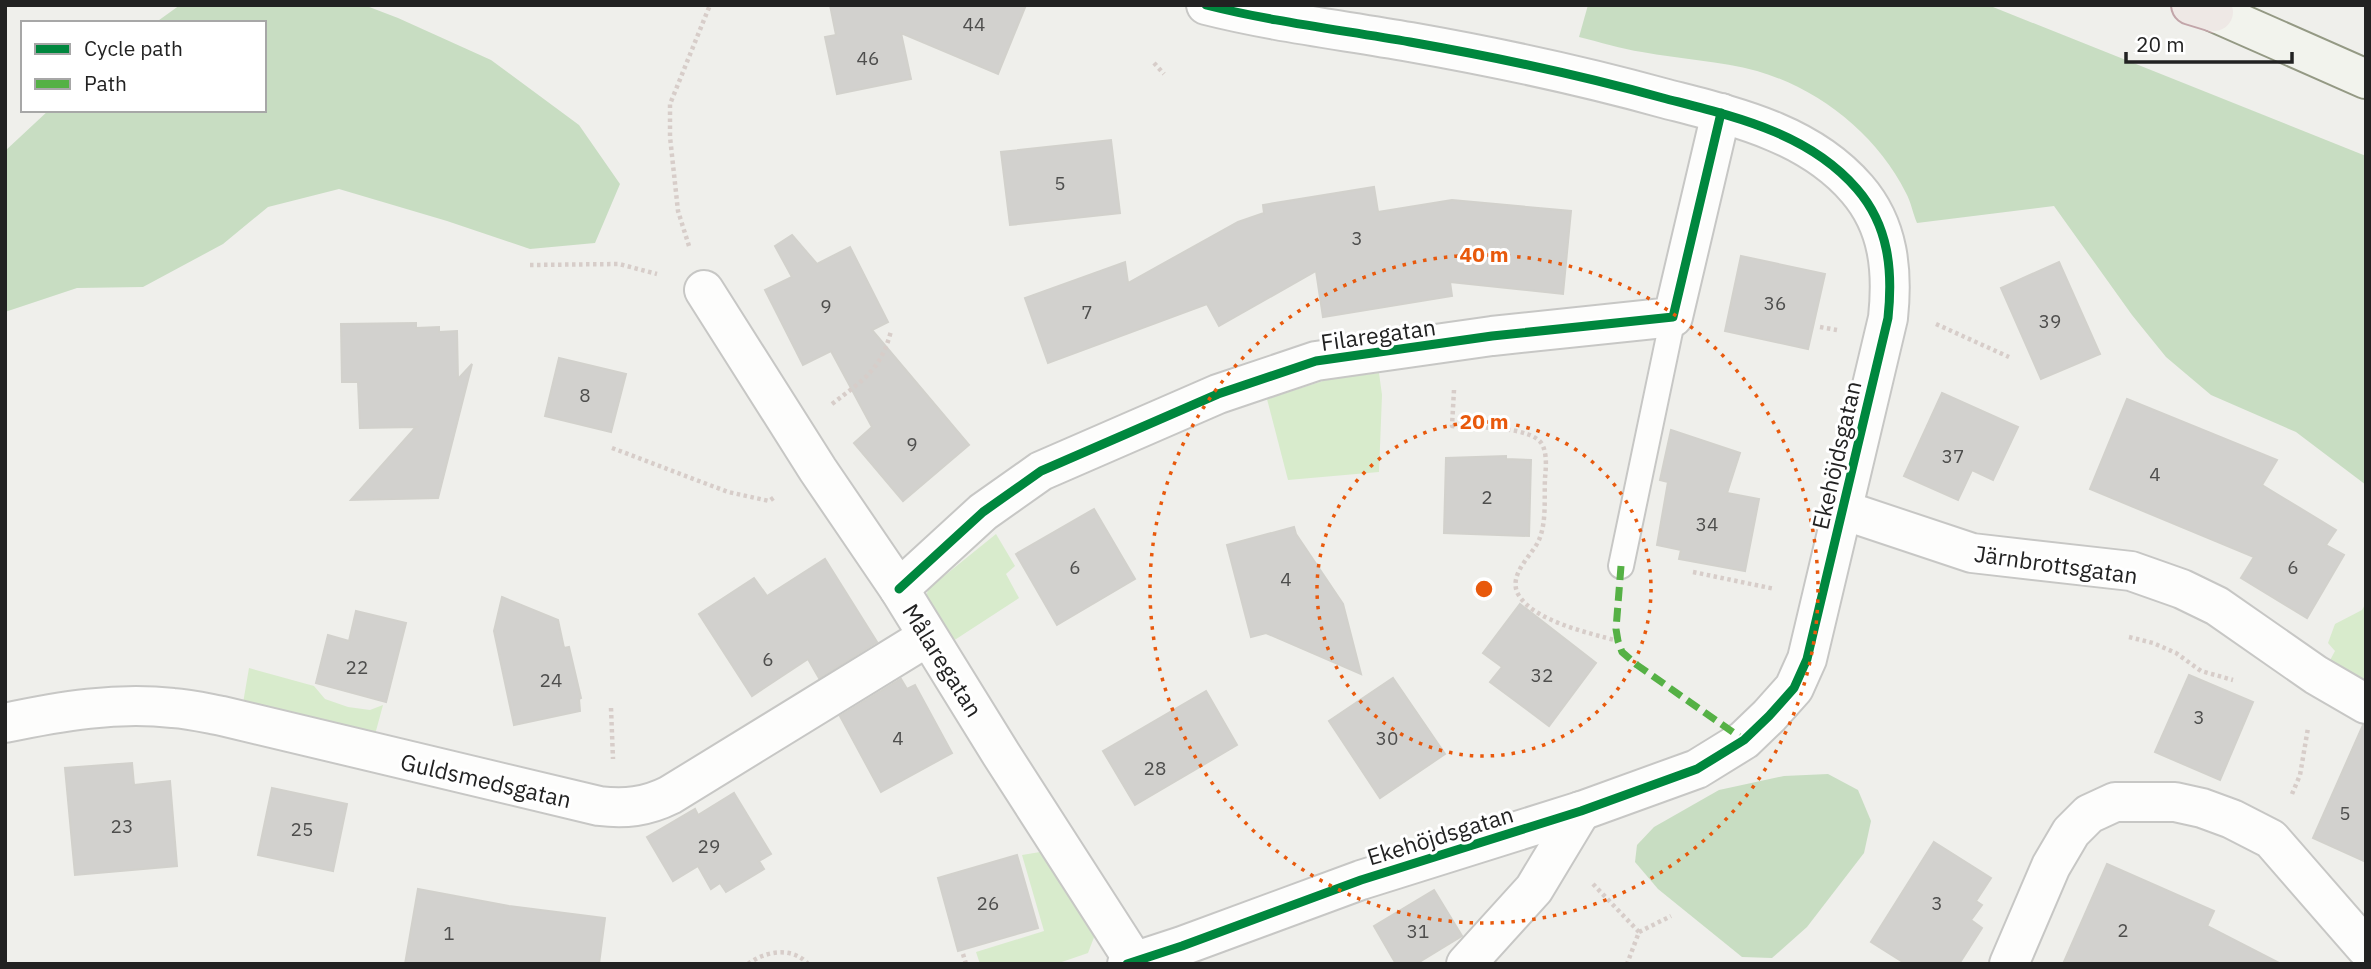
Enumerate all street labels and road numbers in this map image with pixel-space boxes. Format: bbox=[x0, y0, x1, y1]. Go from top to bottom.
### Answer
street label: Filaregatan bbox=[1319, 311, 1437, 357]
street label: Ekehöjdsgatan bbox=[1804, 378, 1868, 532]
street label: Järnbrottsgatan bbox=[1972, 538, 2140, 590]
street label: Målaregatan bbox=[896, 598, 990, 722]
street label: Guldsmedsgatan bbox=[398, 746, 574, 814]
street label: Ekehöjdsgatan bbox=[1363, 798, 1517, 872]

